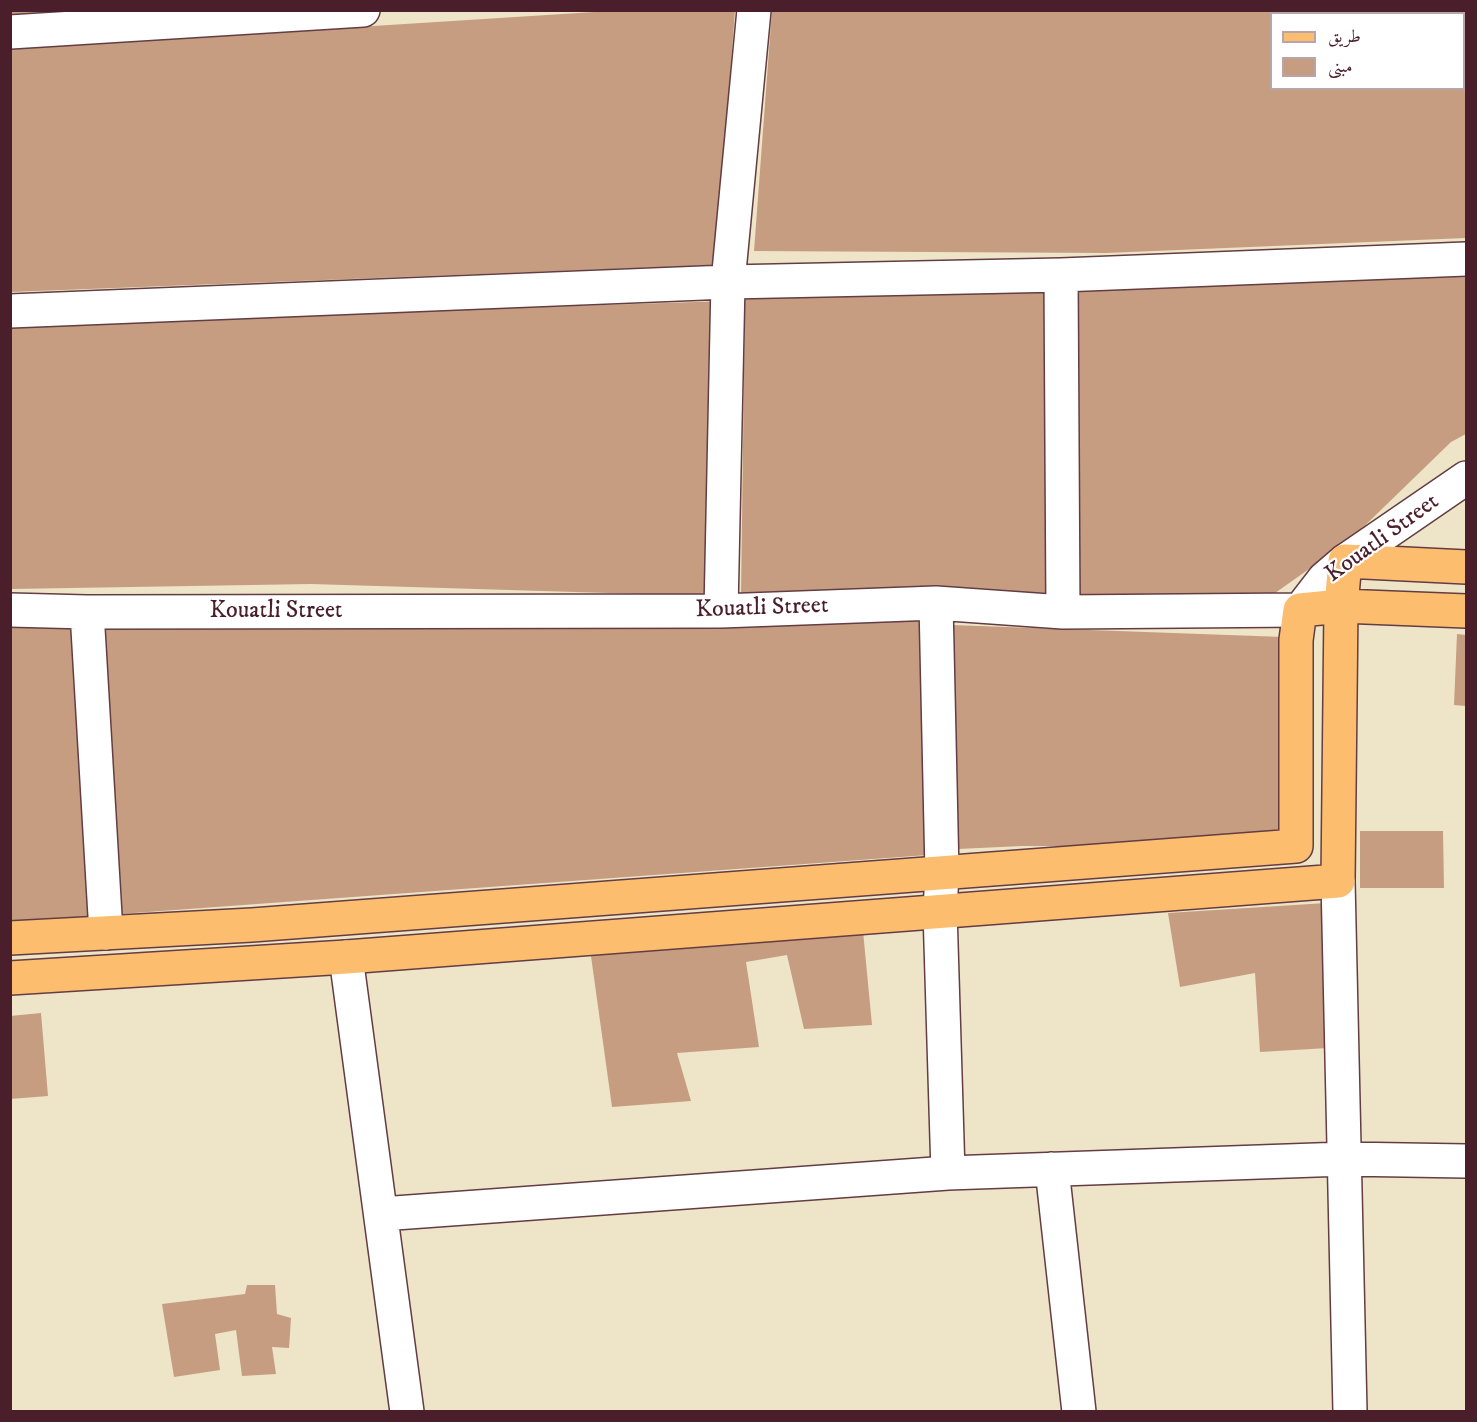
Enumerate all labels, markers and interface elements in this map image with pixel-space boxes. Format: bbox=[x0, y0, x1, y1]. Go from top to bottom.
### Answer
legend bbox=[1270, 12, 1465, 90]
text: طريق bbox=[1328, 26, 1361, 48]
text: مبنى bbox=[1328, 56, 1353, 78]
street label: Kouatli Street bbox=[1321, 488, 1445, 590]
street label: Kouatli Street bbox=[695, 592, 829, 626]
street label: Kouatli Street bbox=[209, 598, 343, 626]

